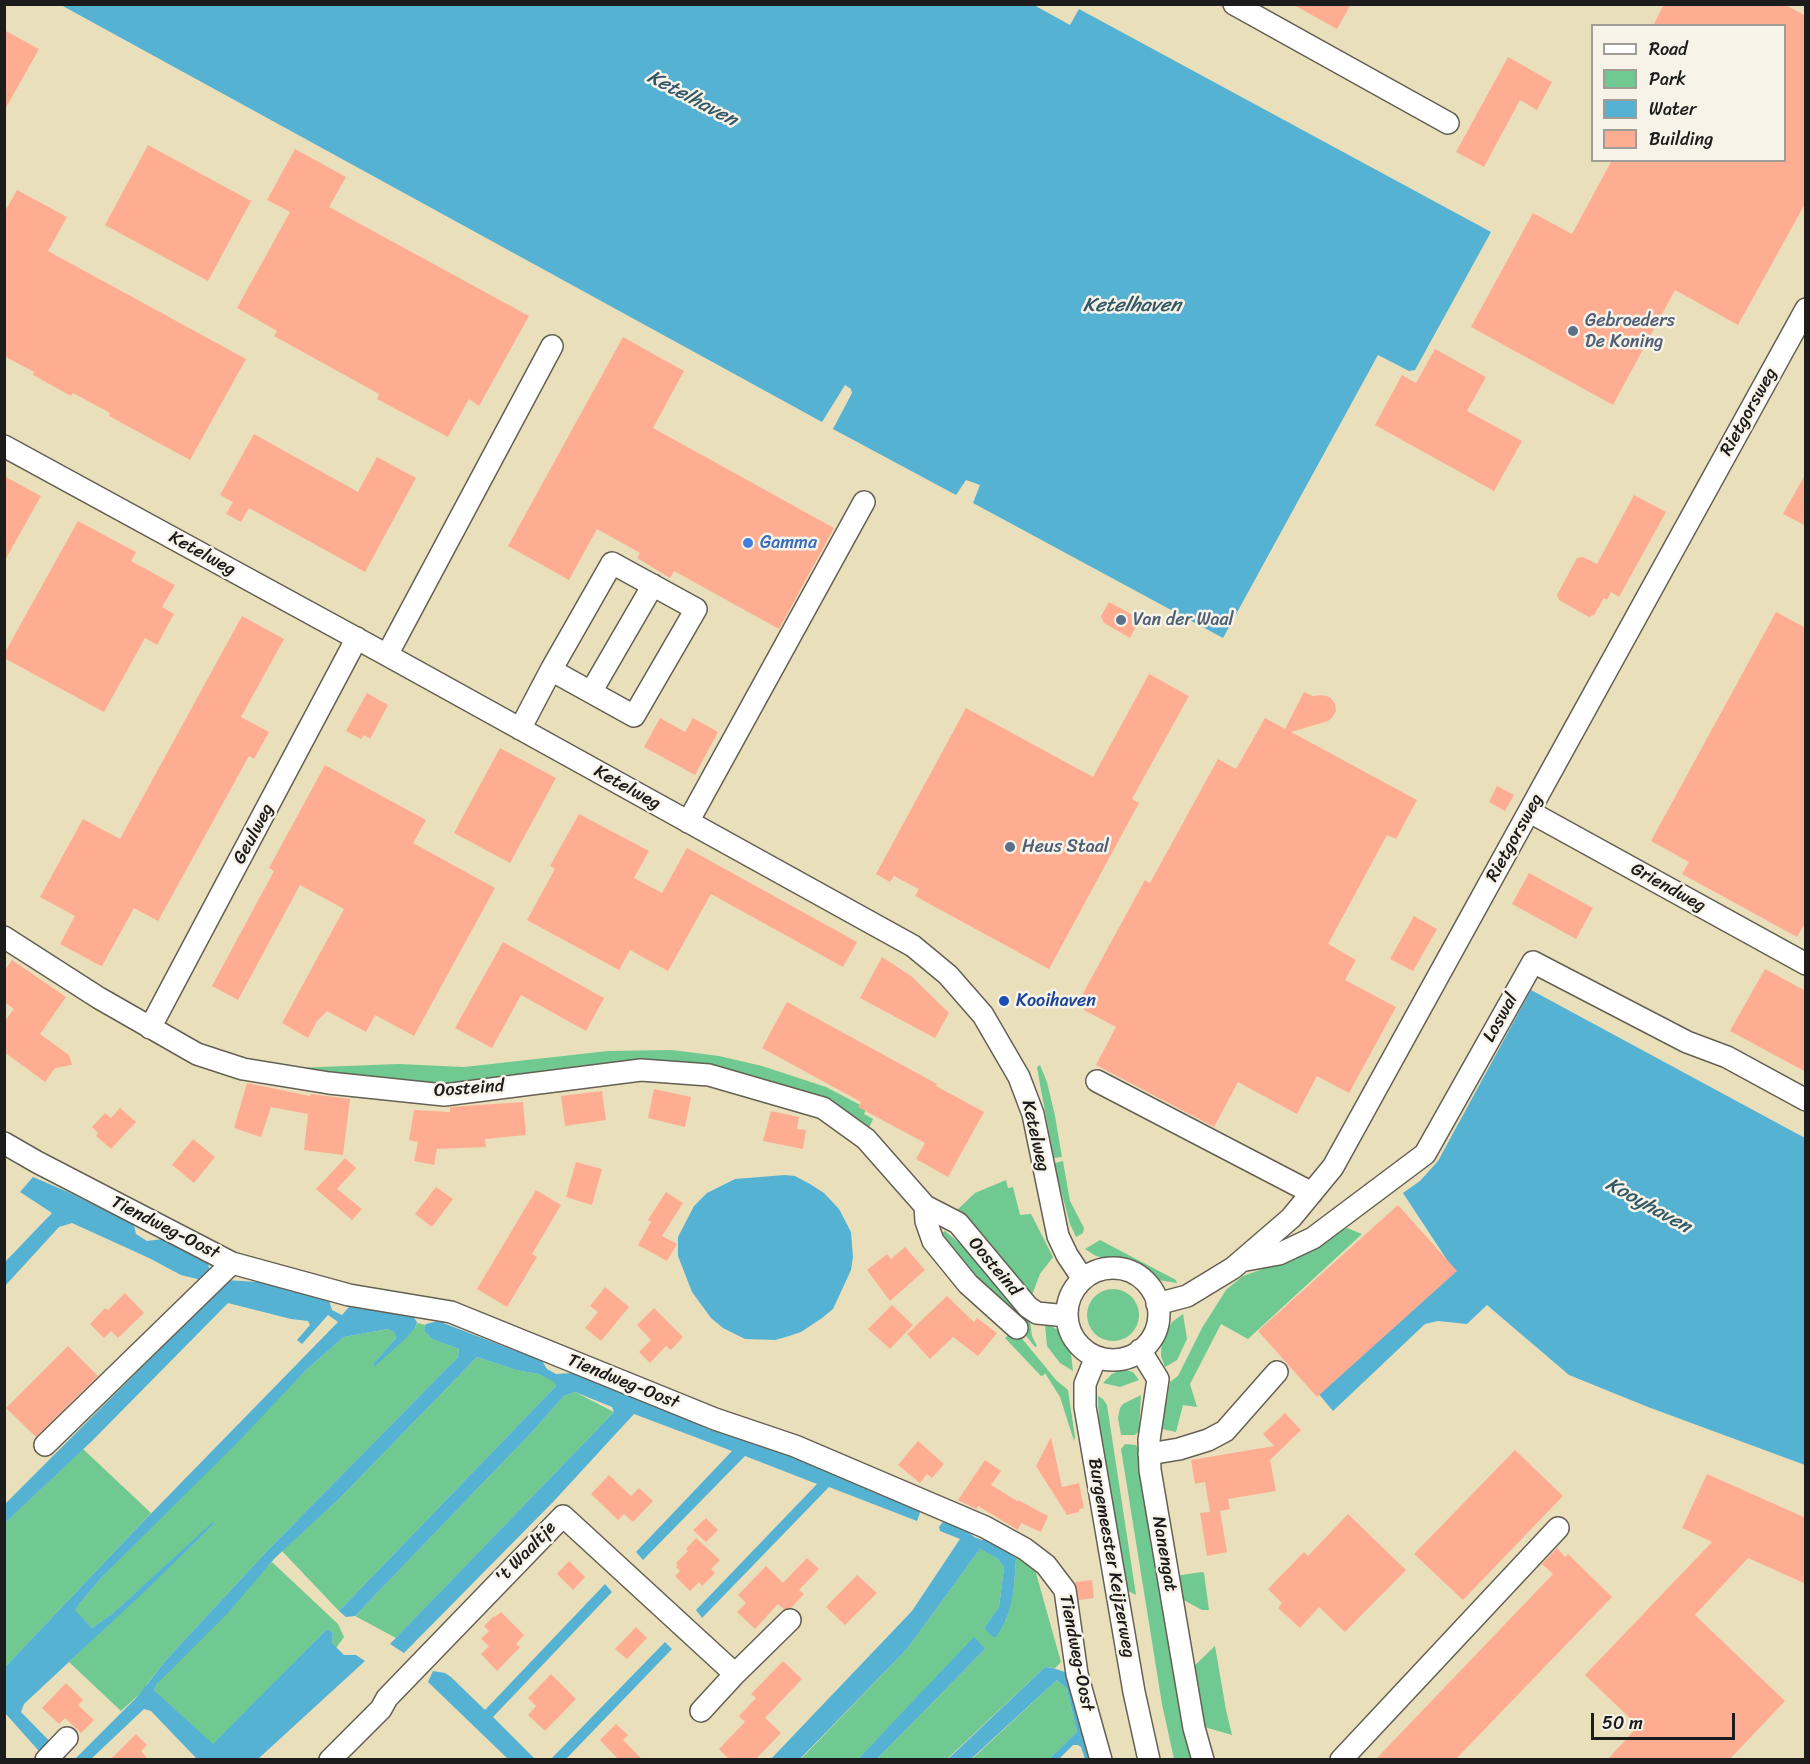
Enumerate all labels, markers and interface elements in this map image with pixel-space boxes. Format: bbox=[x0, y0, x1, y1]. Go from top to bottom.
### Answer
legend bbox=[1591, 24, 1786, 162]
text: Road bbox=[1649, 33, 1688, 65]
text: Park bbox=[1649, 63, 1686, 95]
water label: Ketelhaven bbox=[643, 65, 741, 133]
text: Water bbox=[1649, 93, 1696, 125]
text: Building bbox=[1649, 123, 1713, 155]
water label: Ketelhaven bbox=[1083, 294, 1181, 318]
place label: Gebroeders De Koning bbox=[1585, 310, 1675, 352]
marker: Gebroeders De Koning bbox=[1566, 324, 1580, 338]
street label: Rietgorsweg bbox=[1716, 364, 1782, 460]
street label: Ketelweg bbox=[165, 527, 239, 581]
place label: Gamma bbox=[760, 532, 817, 554]
marker: Gamma bbox=[741, 536, 755, 550]
place label: Van der Waal bbox=[1133, 609, 1234, 631]
marker: Van der Waal bbox=[1114, 613, 1128, 627]
street label: Ketelweg bbox=[590, 761, 664, 815]
street label: Rietgorsweg bbox=[1482, 790, 1548, 886]
street label: Geulweg bbox=[229, 800, 279, 868]
place label: Heus Staal bbox=[1022, 836, 1109, 858]
marker: Heus Staal bbox=[1003, 840, 1017, 854]
street label: Griendweg bbox=[1627, 859, 1709, 917]
place label: Kooihaven bbox=[1016, 990, 1096, 1012]
street label: Loswal bbox=[1479, 990, 1523, 1046]
marker: Kooihaven bbox=[997, 994, 1011, 1008]
street label: Oosteind bbox=[433, 1076, 505, 1102]
street label: Ketelweg bbox=[1016, 1098, 1054, 1174]
water label: Kooyhaven bbox=[1601, 1173, 1695, 1239]
street label: Tiendweg-Oost bbox=[107, 1192, 223, 1264]
street label: Oosteind bbox=[963, 1233, 1025, 1301]
street label: Tiendweg-Oost bbox=[564, 1350, 682, 1414]
street label: Burgemeester Keijzerweg bbox=[1083, 1456, 1139, 1660]
street label: Nanengat bbox=[1147, 1515, 1181, 1593]
street label: 't Waaltje bbox=[491, 1517, 561, 1589]
street label: Tiendweg-Oost bbox=[1054, 1593, 1098, 1713]
scale bar bbox=[1594, 1701, 1738, 1739]
text: 50 m bbox=[1602, 1707, 1643, 1739]

